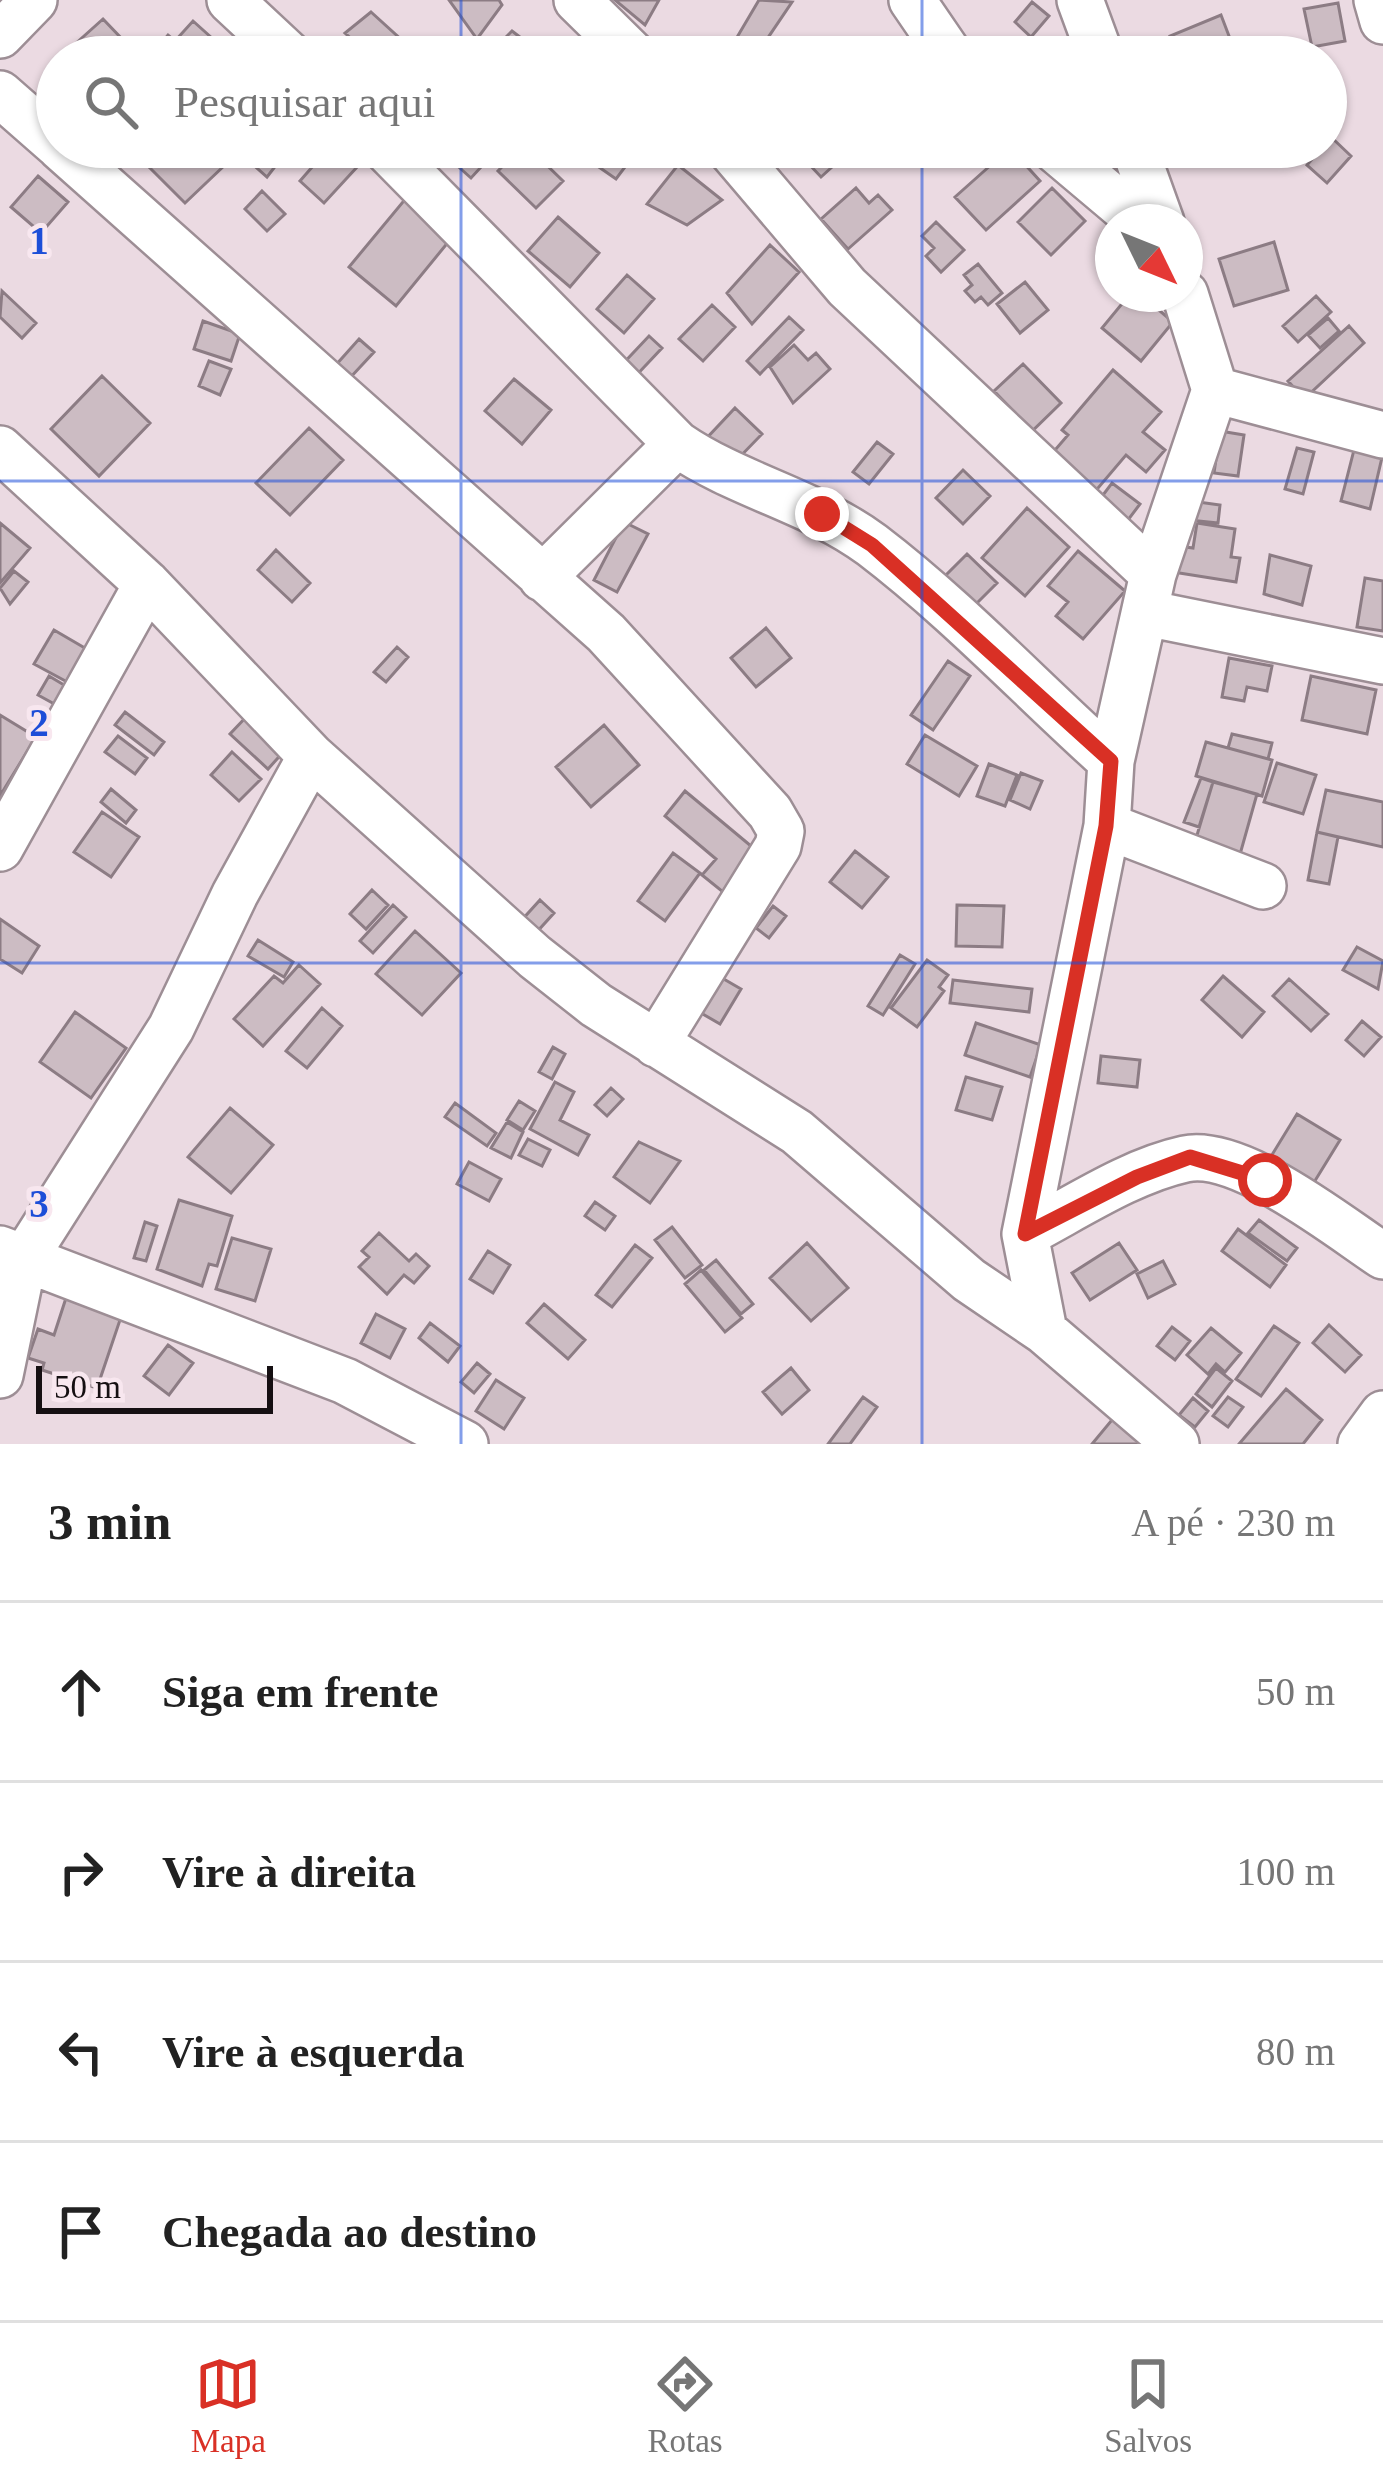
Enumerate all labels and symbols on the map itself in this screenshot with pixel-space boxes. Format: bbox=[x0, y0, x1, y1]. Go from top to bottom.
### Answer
north arrow bbox=[1095, 204, 1203, 312]
text: 1 bbox=[29, 219, 49, 262]
route end bbox=[795, 487, 849, 541]
text: 2 bbox=[29, 701, 49, 744]
route start bbox=[1238, 1153, 1292, 1207]
text: 3 bbox=[29, 1182, 49, 1225]
scale bar bbox=[36, 1360, 273, 1413]

